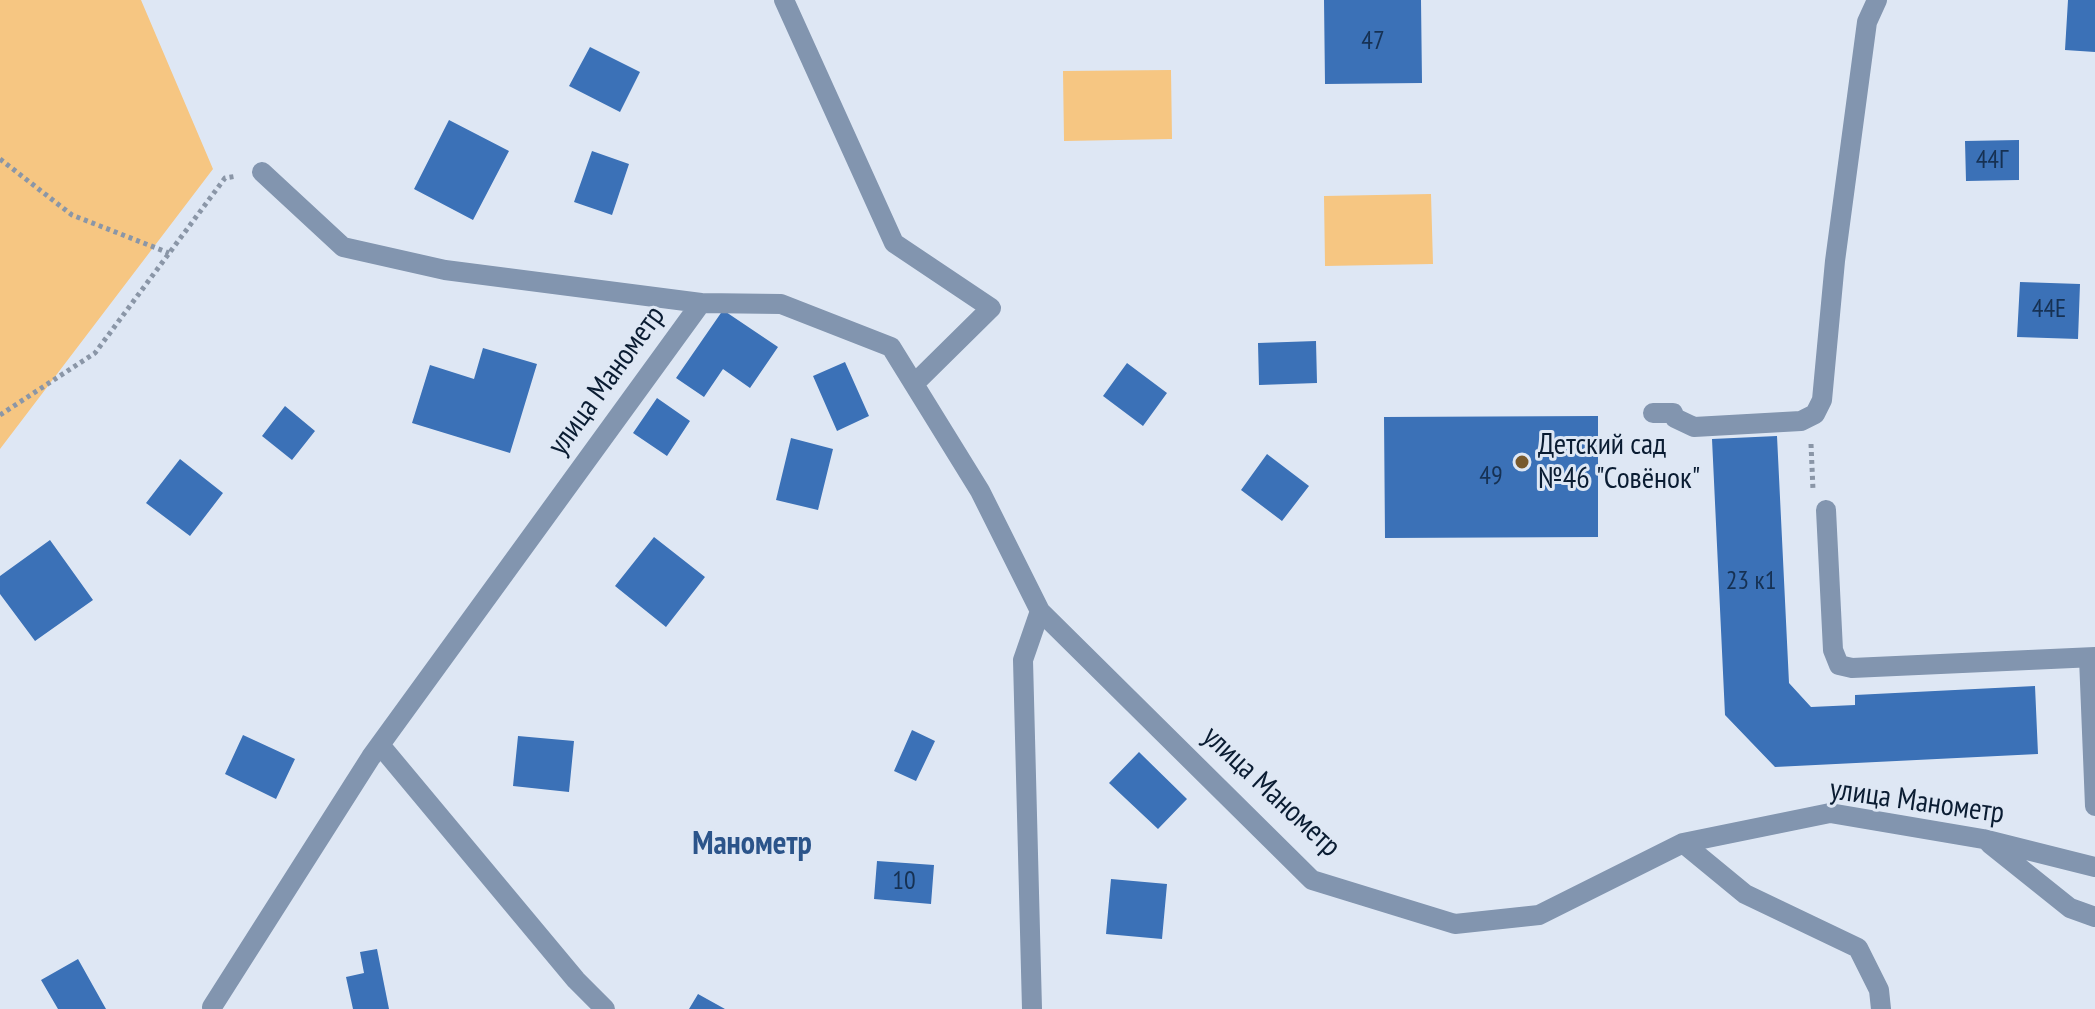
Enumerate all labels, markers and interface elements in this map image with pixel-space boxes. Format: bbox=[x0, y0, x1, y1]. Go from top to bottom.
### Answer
house number: 47 bbox=[1361, 26, 1385, 58]
house number: 44Г bbox=[1976, 145, 2008, 177]
house number: 44Е bbox=[2032, 294, 2066, 326]
street label: улица Манометр bbox=[541, 299, 673, 463]
place label: Детский сад №46 "Совёнок" bbox=[1538, 427, 1700, 498]
marker: Детский сад №46 "Совёнок" bbox=[1513, 453, 1531, 471]
house number: 49 bbox=[1479, 461, 1503, 493]
house number: 23 к1 bbox=[1726, 566, 1776, 598]
street label: улица Манометр bbox=[1194, 719, 1348, 865]
street label: улица Манометр bbox=[1828, 772, 2006, 832]
district label: Манометр bbox=[692, 826, 812, 864]
house number: 10 bbox=[892, 866, 916, 898]

